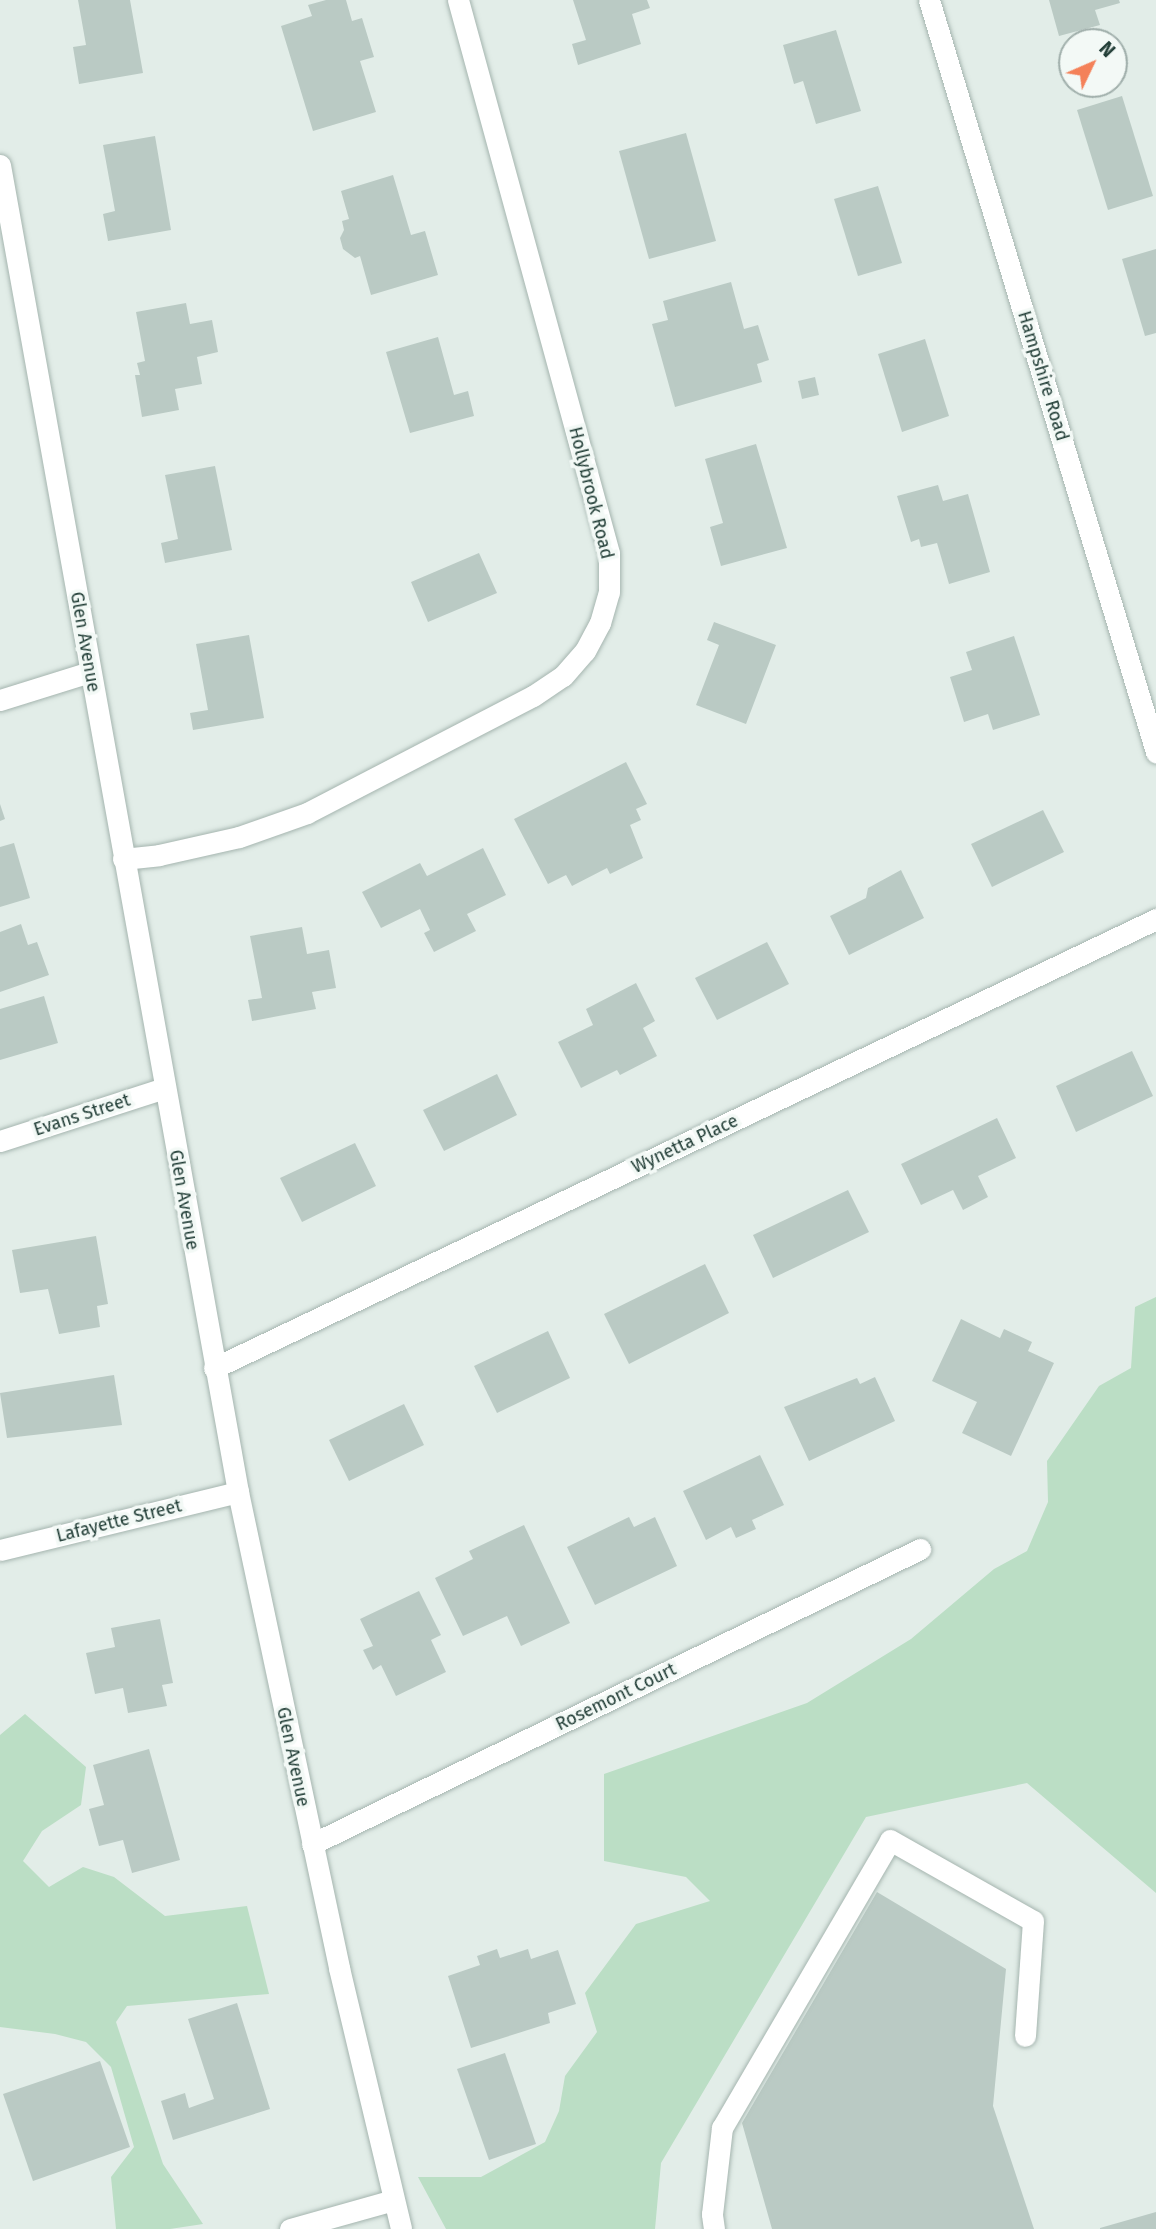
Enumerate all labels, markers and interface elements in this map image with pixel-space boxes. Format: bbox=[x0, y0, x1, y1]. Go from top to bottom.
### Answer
north arrow bbox=[1058, 28, 1128, 98]
text: N bbox=[1094, 37, 1120, 62]
street label: Hampshire Road bbox=[1013, 308, 1073, 444]
street label: Hollybrook Road bbox=[564, 425, 618, 561]
street label: Glen Avenue bbox=[66, 590, 104, 694]
street label: Evans Street bbox=[31, 1089, 133, 1141]
street label: Wynetta Place bbox=[628, 1110, 742, 1178]
street label: Glen Avenue bbox=[165, 1148, 203, 1252]
street label: Lafayette Street bbox=[54, 1495, 184, 1547]
street label: Rosemont Court bbox=[552, 1659, 680, 1735]
street label: Glen Avenue bbox=[272, 1705, 314, 1809]

